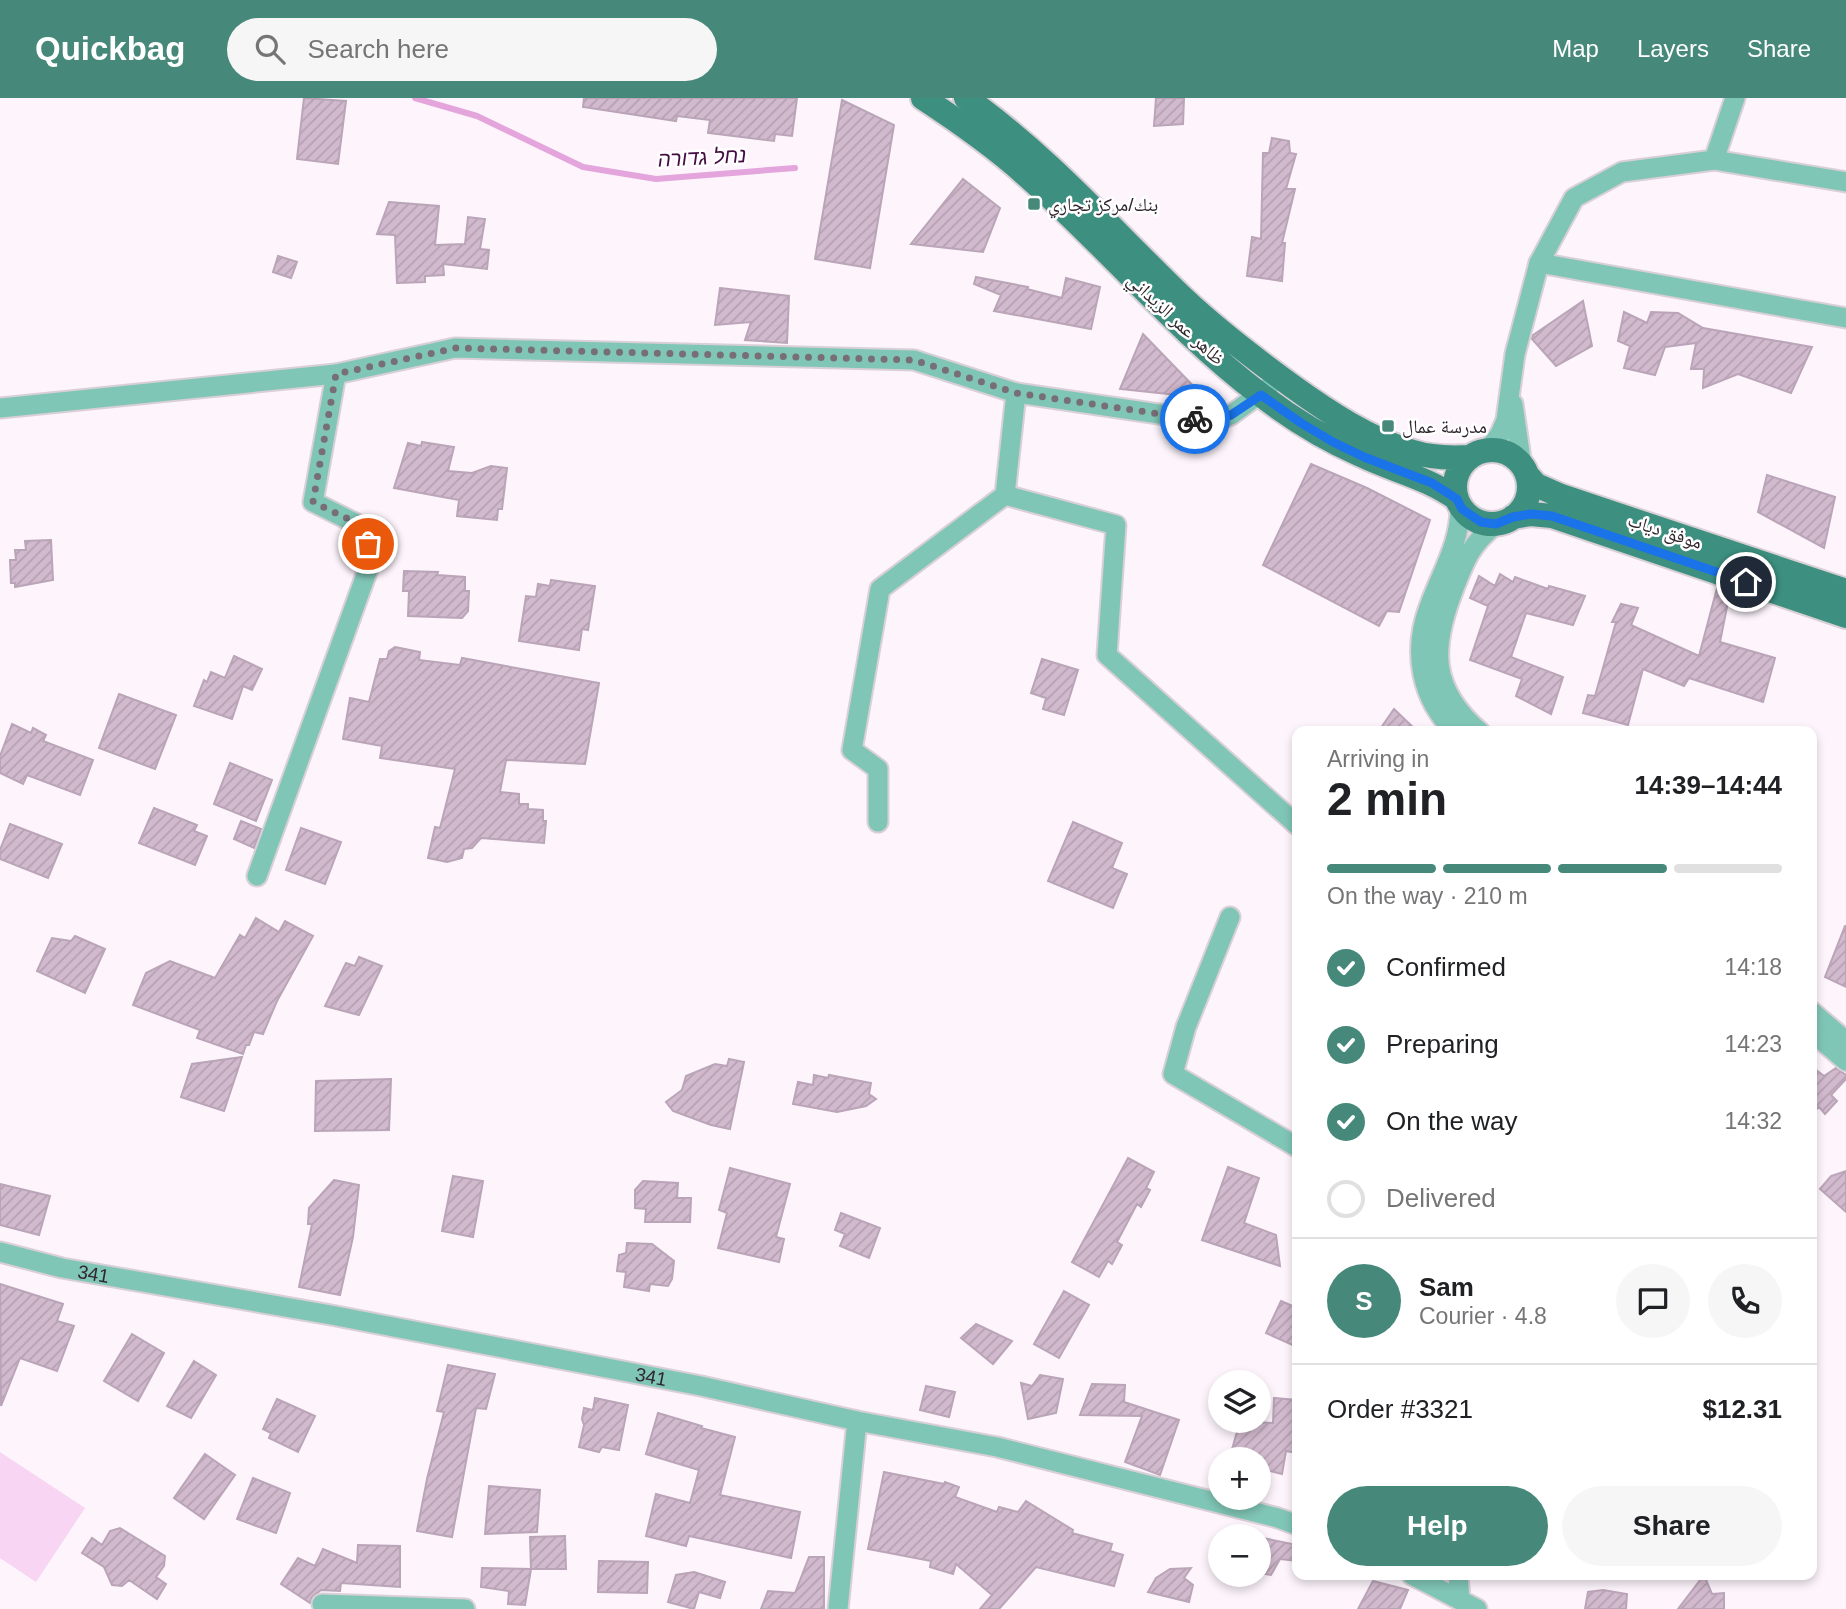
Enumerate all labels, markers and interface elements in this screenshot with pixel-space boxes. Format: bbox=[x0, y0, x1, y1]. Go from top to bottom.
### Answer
search box bbox=[227, 18, 717, 81]
text: Quickbag bbox=[35, 30, 185, 67]
icon: search bbox=[251, 30, 289, 68]
text: Search here bbox=[307, 34, 449, 64]
text: Map bbox=[1552, 35, 1599, 62]
text: Layers bbox=[1637, 35, 1709, 62]
text: Share bbox=[1747, 35, 1811, 62]
water label: נחל גדורה bbox=[657, 143, 747, 171]
place label: بنك/مركز تجاري bbox=[1048, 194, 1158, 219]
marker: بنك/مركز تجاري bbox=[1026, 196, 1042, 212]
street label: ظاهر عمر الزيداني bbox=[1120, 269, 1229, 373]
courier bbox=[1160, 384, 1230, 454]
icon: bike bbox=[1176, 400, 1214, 438]
place label: مدرسة عمال bbox=[1402, 416, 1487, 438]
marker: مدرسة عمال bbox=[1380, 418, 1396, 434]
street label: موفق دياب bbox=[1625, 509, 1705, 554]
pin bbox=[338, 514, 398, 574]
icon: bag bbox=[349, 525, 387, 563]
pin bbox=[1716, 552, 1776, 612]
icon: home bbox=[1727, 563, 1765, 601]
text: Arriving in bbox=[1327, 746, 1429, 772]
text: 14:39–14:44 bbox=[1635, 770, 1782, 800]
text: 2 min bbox=[1327, 773, 1447, 825]
text: On the way · 210 m bbox=[1327, 883, 1528, 909]
icon: check bbox=[1327, 949, 1365, 987]
text: Confirmed bbox=[1386, 952, 1506, 982]
text: 14:18 bbox=[1724, 954, 1782, 980]
icon: check bbox=[1327, 1026, 1365, 1064]
text: Preparing bbox=[1386, 1029, 1499, 1059]
text: 14:23 bbox=[1724, 1031, 1782, 1057]
icon: check bbox=[1327, 1103, 1365, 1141]
text: On the way bbox=[1386, 1106, 1518, 1136]
text: 14:32 bbox=[1724, 1108, 1782, 1134]
text: Delivered bbox=[1386, 1183, 1496, 1213]
street label: 341 bbox=[76, 1260, 111, 1287]
button: chat bbox=[1616, 1264, 1690, 1338]
button: phone bbox=[1708, 1264, 1782, 1338]
text: Sam bbox=[1419, 1272, 1474, 1302]
text: S bbox=[1355, 1286, 1373, 1316]
text: Courier · 4.8 bbox=[1419, 1303, 1547, 1329]
street label: 341 bbox=[633, 1363, 669, 1390]
map controls bbox=[1208, 1370, 1271, 1587]
button: layers bbox=[1208, 1370, 1271, 1433]
text: Order #3321 bbox=[1327, 1394, 1473, 1424]
text: $12.31 bbox=[1702, 1394, 1782, 1424]
button: + bbox=[1208, 1447, 1271, 1510]
button: Help bbox=[1327, 1486, 1548, 1566]
button: Share bbox=[1562, 1486, 1782, 1566]
button: − bbox=[1208, 1524, 1271, 1587]

